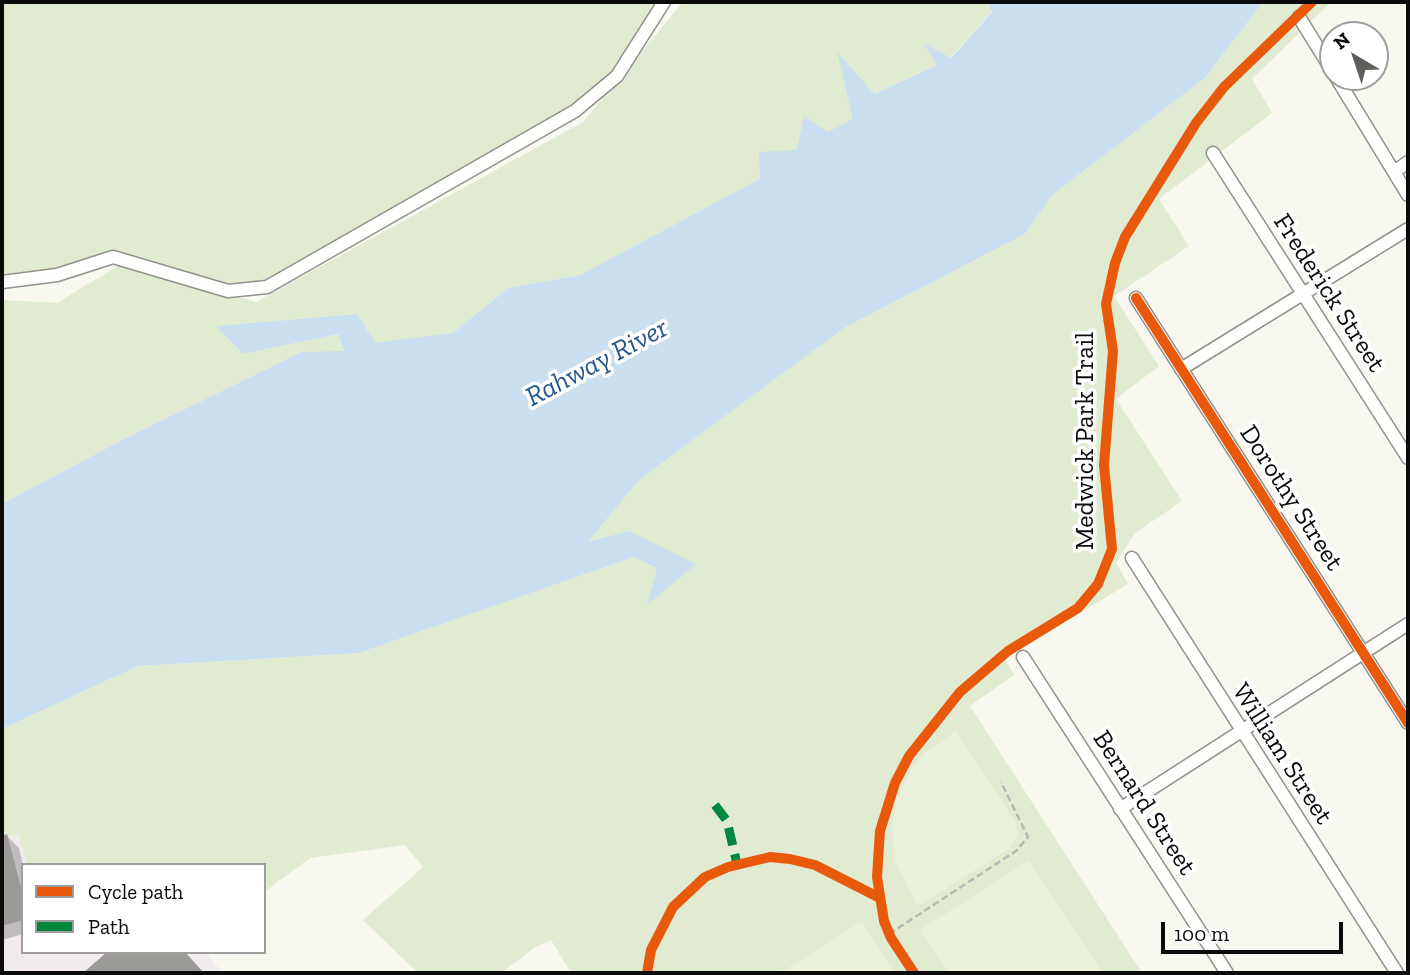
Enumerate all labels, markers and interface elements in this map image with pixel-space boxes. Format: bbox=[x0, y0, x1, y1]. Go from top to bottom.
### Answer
north arrow bbox=[1319, 21, 1389, 91]
text: N bbox=[1329, 27, 1355, 54]
street label: Frederick Street bbox=[1266, 208, 1392, 378]
water label: Rahway River bbox=[520, 311, 674, 415]
street label: Medwick Park Trail bbox=[1070, 332, 1102, 550]
street label: Dorothy Street bbox=[1232, 419, 1350, 577]
street label: William Street bbox=[1225, 678, 1339, 830]
street label: Bernard Street bbox=[1086, 725, 1202, 881]
legend bbox=[21, 863, 266, 954]
text: Cycle path bbox=[88, 879, 183, 904]
scale bar bbox=[1165, 908, 1347, 952]
text: Path bbox=[88, 914, 130, 939]
text: 100 m bbox=[1174, 921, 1229, 946]

